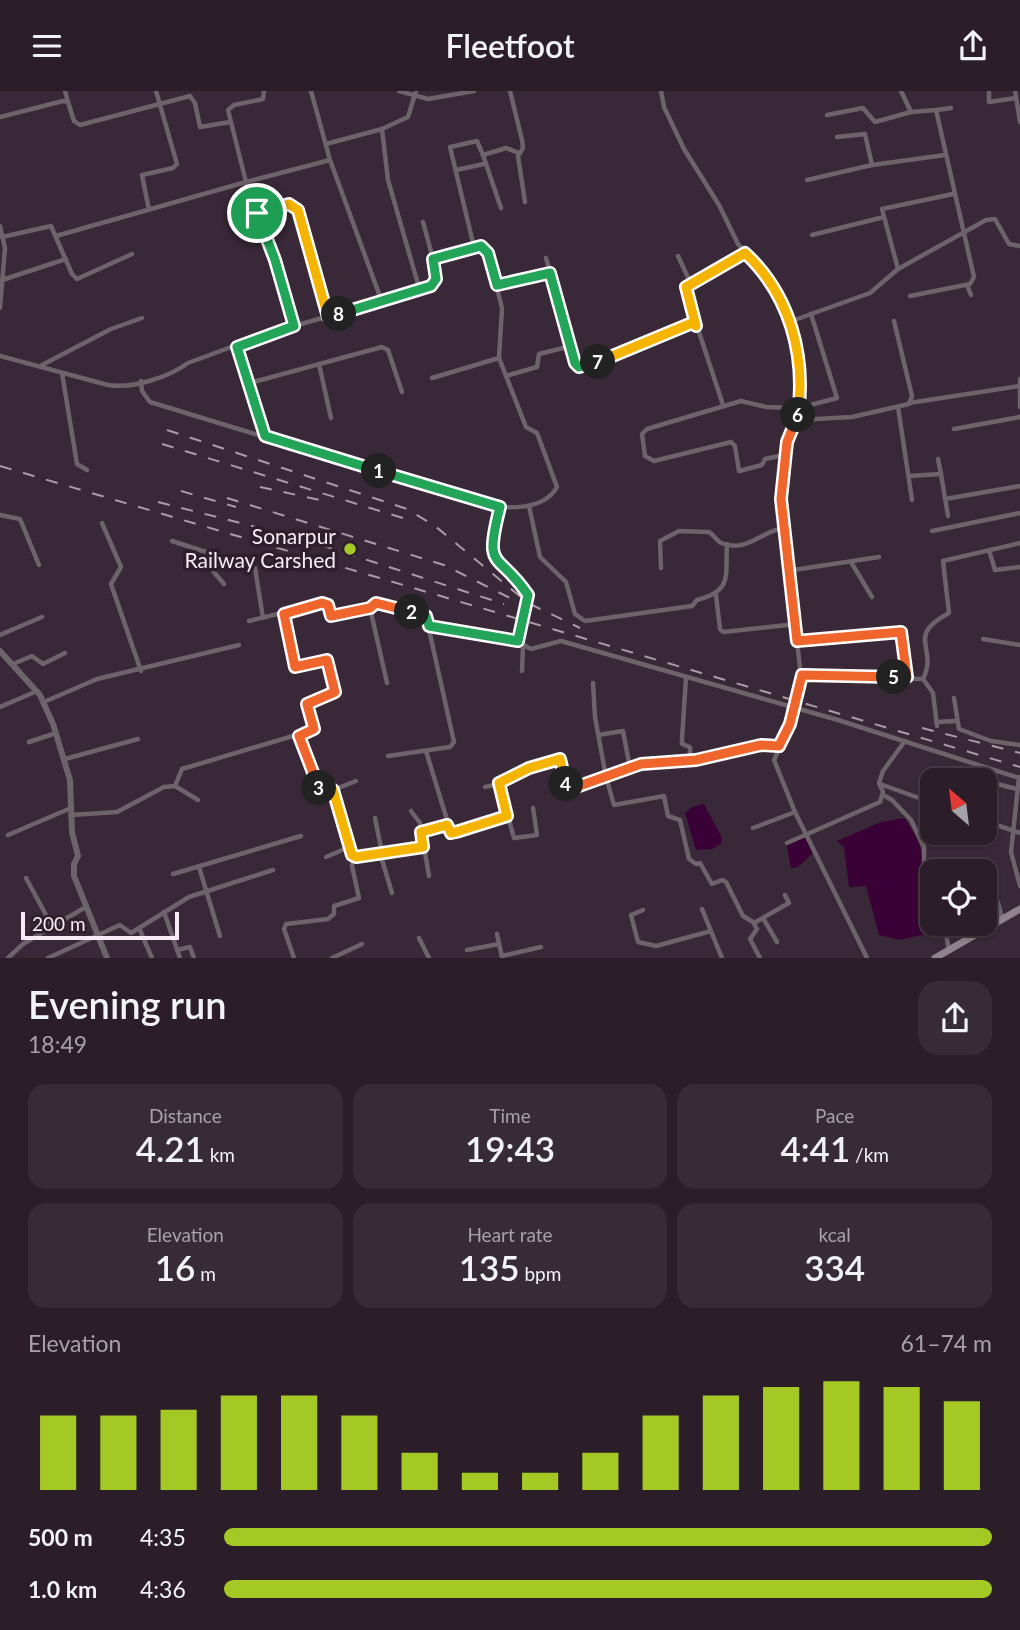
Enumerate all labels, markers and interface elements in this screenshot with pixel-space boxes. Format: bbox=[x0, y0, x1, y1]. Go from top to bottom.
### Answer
text: Fleetfoot bbox=[445, 26, 575, 65]
icon: menu bbox=[28, 27, 66, 65]
icon: share bbox=[954, 27, 992, 65]
pin bbox=[227, 183, 287, 243]
icon: arrive bbox=[238, 194, 276, 232]
pin: 8 bbox=[322, 297, 356, 332]
text: 8 bbox=[333, 302, 344, 325]
pin: 7 bbox=[580, 345, 616, 379]
text: 7 bbox=[592, 350, 603, 373]
pin: 6 bbox=[780, 397, 816, 433]
text: 6 bbox=[792, 403, 803, 426]
pin: 1 bbox=[362, 453, 396, 489]
text: 1 bbox=[373, 459, 384, 482]
place label: Sonarpur Railway Carshed bbox=[185, 523, 336, 572]
marker: Sonarpur Railway Carshed bbox=[342, 541, 358, 557]
pin: 2 bbox=[394, 595, 430, 629]
text: 2 bbox=[406, 600, 417, 623]
pin: 5 bbox=[876, 659, 912, 695]
text: 5 bbox=[888, 665, 899, 688]
pin: 4 bbox=[548, 767, 584, 801]
north arrow bbox=[920, 768, 998, 845]
map controls bbox=[920, 768, 997, 936]
pin: 3 bbox=[302, 771, 336, 805]
text: 4 bbox=[560, 772, 571, 795]
text: 3 bbox=[313, 776, 324, 799]
button: locate bbox=[920, 859, 997, 936]
scale bar bbox=[21, 909, 178, 941]
text: 200 m bbox=[32, 912, 86, 935]
text: Evening run bbox=[28, 981, 227, 1027]
button: share bbox=[918, 981, 992, 1055]
text: 18:49 bbox=[28, 1030, 87, 1058]
text: Distance bbox=[149, 1104, 222, 1127]
text: Time bbox=[489, 1104, 531, 1127]
text: Pace bbox=[815, 1104, 854, 1127]
text: 4.21 bbox=[136, 1127, 205, 1169]
text: 19:43 bbox=[465, 1127, 555, 1169]
text: 4:41 bbox=[780, 1127, 850, 1169]
text: km bbox=[205, 1143, 235, 1166]
text: /km bbox=[850, 1143, 889, 1166]
text: Elevation bbox=[147, 1223, 224, 1246]
text: Heart rate bbox=[467, 1223, 553, 1246]
text: kcal bbox=[819, 1223, 851, 1246]
text: 16 bbox=[155, 1246, 195, 1288]
text: 135 bbox=[459, 1246, 520, 1288]
text: 334 bbox=[804, 1246, 865, 1288]
text: m bbox=[195, 1262, 216, 1285]
text: bpm bbox=[520, 1262, 561, 1285]
text: Elevation bbox=[28, 1329, 121, 1357]
text: 61–74 m bbox=[900, 1329, 992, 1357]
text: 500 m bbox=[28, 1523, 93, 1551]
text: 4:35 bbox=[140, 1523, 186, 1551]
text: 1.0 km bbox=[28, 1575, 97, 1603]
text: 4:36 bbox=[140, 1575, 186, 1603]

